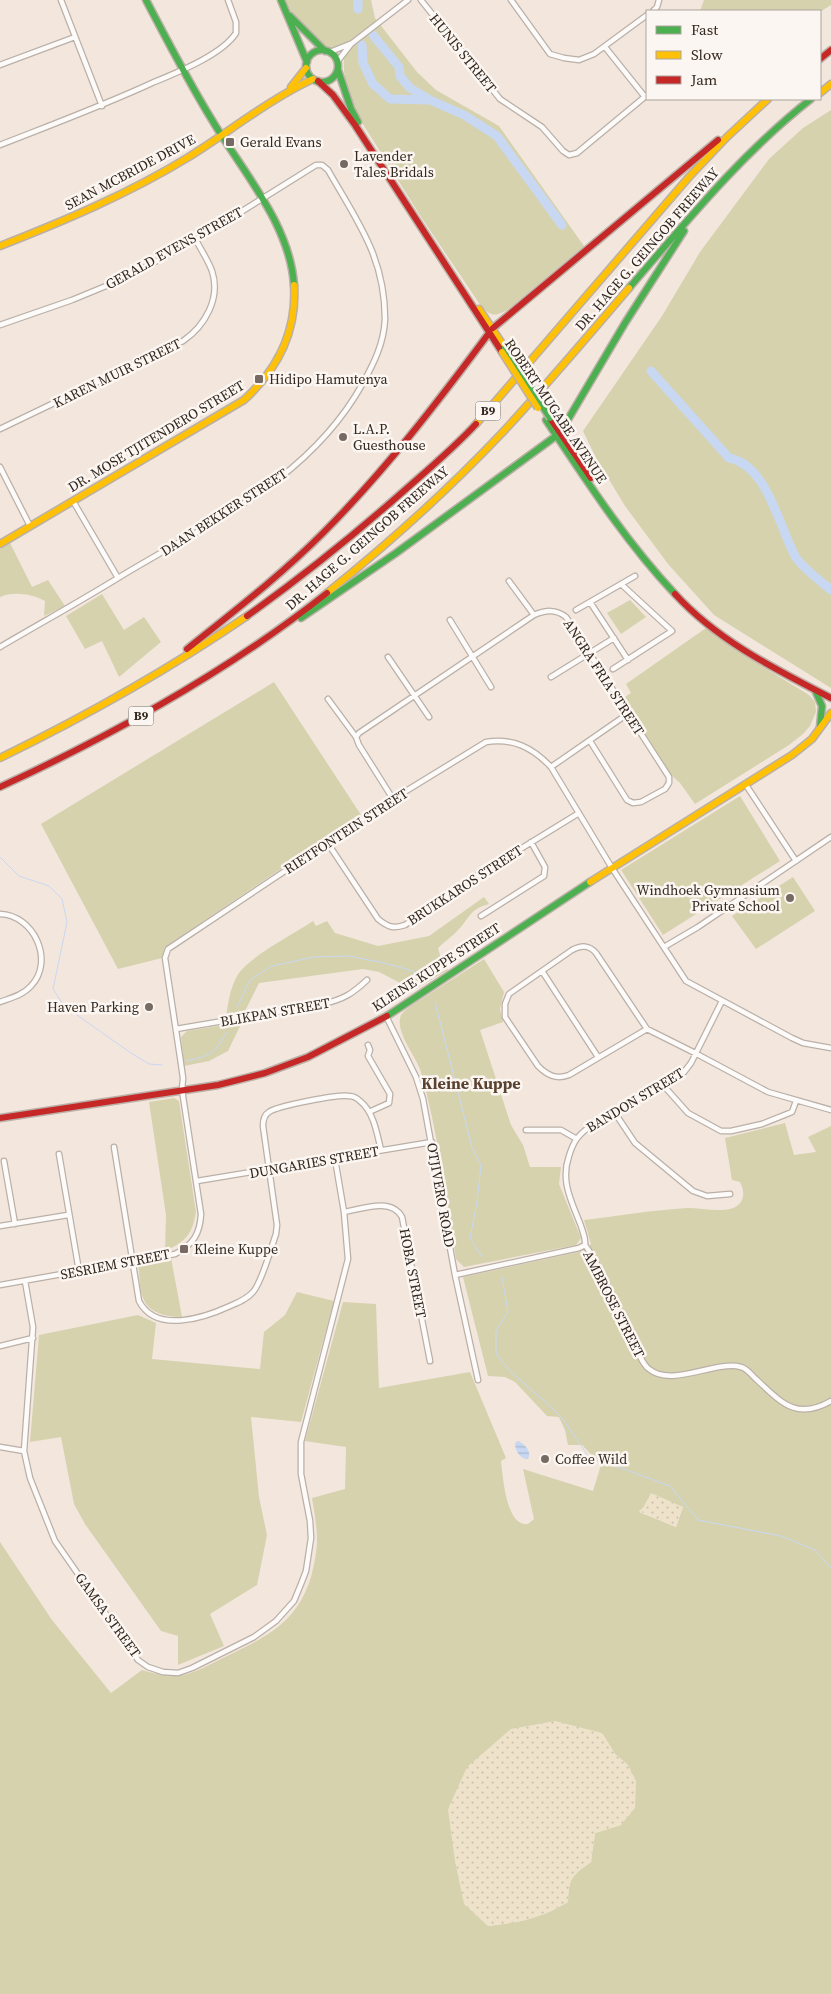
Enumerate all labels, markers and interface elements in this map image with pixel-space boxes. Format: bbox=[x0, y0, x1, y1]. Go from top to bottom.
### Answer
street label: HUNIS STREET bbox=[425, 9, 502, 97]
legend bbox=[646, 10, 821, 100]
text: Fast bbox=[691, 19, 718, 40]
text: Slow bbox=[691, 44, 723, 65]
text: Jam bbox=[690, 69, 718, 90]
street label: SEAN MCBRIDE DRIVE bbox=[61, 129, 199, 215]
place label: Gerald Evans bbox=[240, 132, 322, 152]
marker: Gerald Evans bbox=[224, 136, 236, 148]
place label: Lavender Tales Bridals bbox=[354, 146, 434, 182]
marker: Lavender Tales Bridals bbox=[338, 158, 350, 170]
street label: DR. HAGE G. GEINGOB FREEWAY bbox=[570, 163, 724, 335]
street label: GERALD EVENS STREET bbox=[102, 202, 247, 294]
street label: KAREN MUIR STREET bbox=[50, 333, 185, 413]
street label: ROBERT MUGABE AVENUE bbox=[500, 335, 612, 487]
place label: Hidipo Hamutenya bbox=[269, 369, 388, 389]
marker: Hidipo Hamutenya bbox=[253, 373, 265, 385]
street label: DR. MOSE TJITENDERO STREET bbox=[64, 375, 248, 497]
road number: B9 bbox=[476, 402, 500, 421]
place label: L.A.P. Guesthouse bbox=[353, 419, 426, 455]
marker: L.A.P. Guesthouse bbox=[337, 431, 349, 443]
street label: DR. HAGE G. GEINGOB FREEWAY bbox=[281, 461, 453, 615]
street label: DAAN BEKKER STREET bbox=[157, 463, 292, 561]
street label: ANGRA FRIA STREET bbox=[559, 615, 649, 740]
road number: B9 bbox=[128, 706, 154, 726]
street label: RIETFONTEIN STREET bbox=[280, 783, 413, 879]
street label: BRUKKAROS STREET bbox=[403, 840, 527, 930]
place label: Windhoek Gymnasium Private School bbox=[636, 880, 780, 916]
marker: Windhoek Gymnasium Private School bbox=[784, 892, 796, 904]
street label: KLEINE KUPPE STREET bbox=[368, 918, 505, 1016]
street label: BLIKPAN STREET bbox=[219, 992, 332, 1031]
place label: Haven Parking bbox=[47, 997, 139, 1017]
marker: Haven Parking bbox=[143, 1001, 155, 1013]
street label: BANDON STREET bbox=[582, 1063, 688, 1137]
district label: Kleine Kuppe bbox=[421, 1072, 521, 1094]
street label: DUNGARIES STREET bbox=[248, 1141, 381, 1183]
street label: OTJIVERO ROAD bbox=[422, 1141, 460, 1249]
street label: HOBA STREET bbox=[394, 1226, 432, 1320]
place label: Kleine Kuppe bbox=[194, 1239, 278, 1259]
street label: SESRIEM STREET bbox=[59, 1243, 172, 1284]
marker: Kleine Kuppe bbox=[178, 1243, 190, 1255]
street label: AMBROSE STREET bbox=[578, 1247, 650, 1361]
place label: Coffee Wild bbox=[555, 1449, 627, 1469]
marker: Coffee Wild bbox=[539, 1453, 551, 1465]
street label: GAMSA STREET bbox=[70, 1568, 146, 1662]

